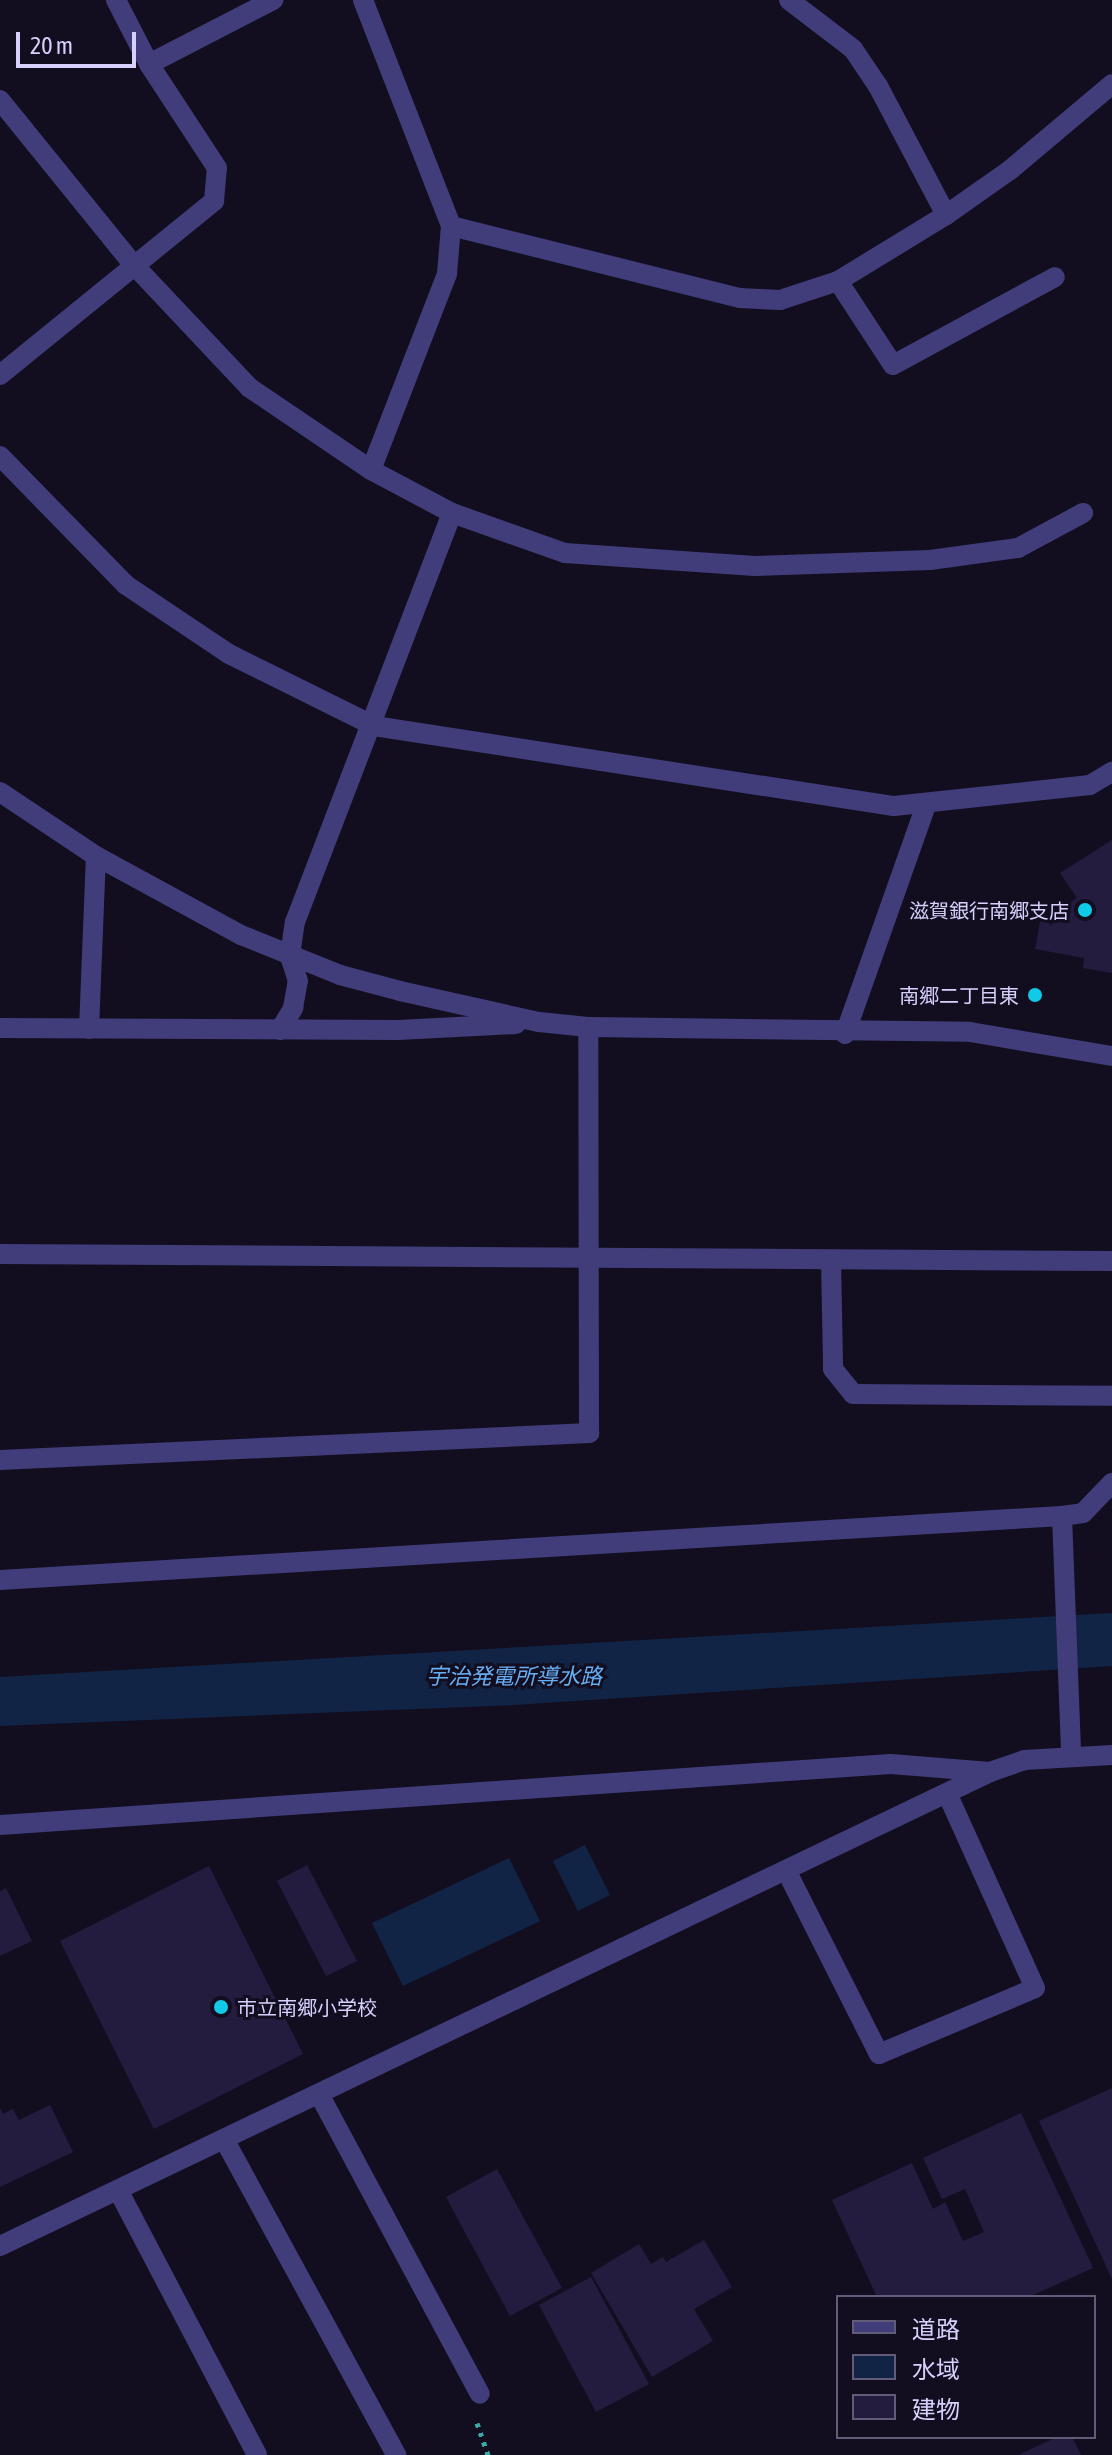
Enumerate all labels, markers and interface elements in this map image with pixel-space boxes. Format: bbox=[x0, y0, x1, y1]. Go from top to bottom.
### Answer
scale bar bbox=[20, 16, 140, 66]
text: 20 m bbox=[30, 32, 73, 59]
place label: 滋賀銀行南郷支店 bbox=[909, 898, 1069, 922]
marker: 滋賀銀行南郷支店 bbox=[1076, 901, 1094, 919]
place label: 南郷二丁目東 bbox=[899, 983, 1019, 1007]
marker: 南郷二丁目東 bbox=[1026, 986, 1044, 1004]
water label: 宇治発電所導水路 bbox=[426, 1664, 602, 1690]
place label: 市立南郷小学校 bbox=[237, 1995, 377, 2019]
marker: 市立南郷小学校 bbox=[212, 1998, 230, 2016]
legend bbox=[836, 2295, 1096, 2439]
text: 道路 bbox=[912, 2316, 960, 2343]
text: 水域 bbox=[912, 2356, 960, 2383]
text: 建物 bbox=[912, 2396, 960, 2423]

